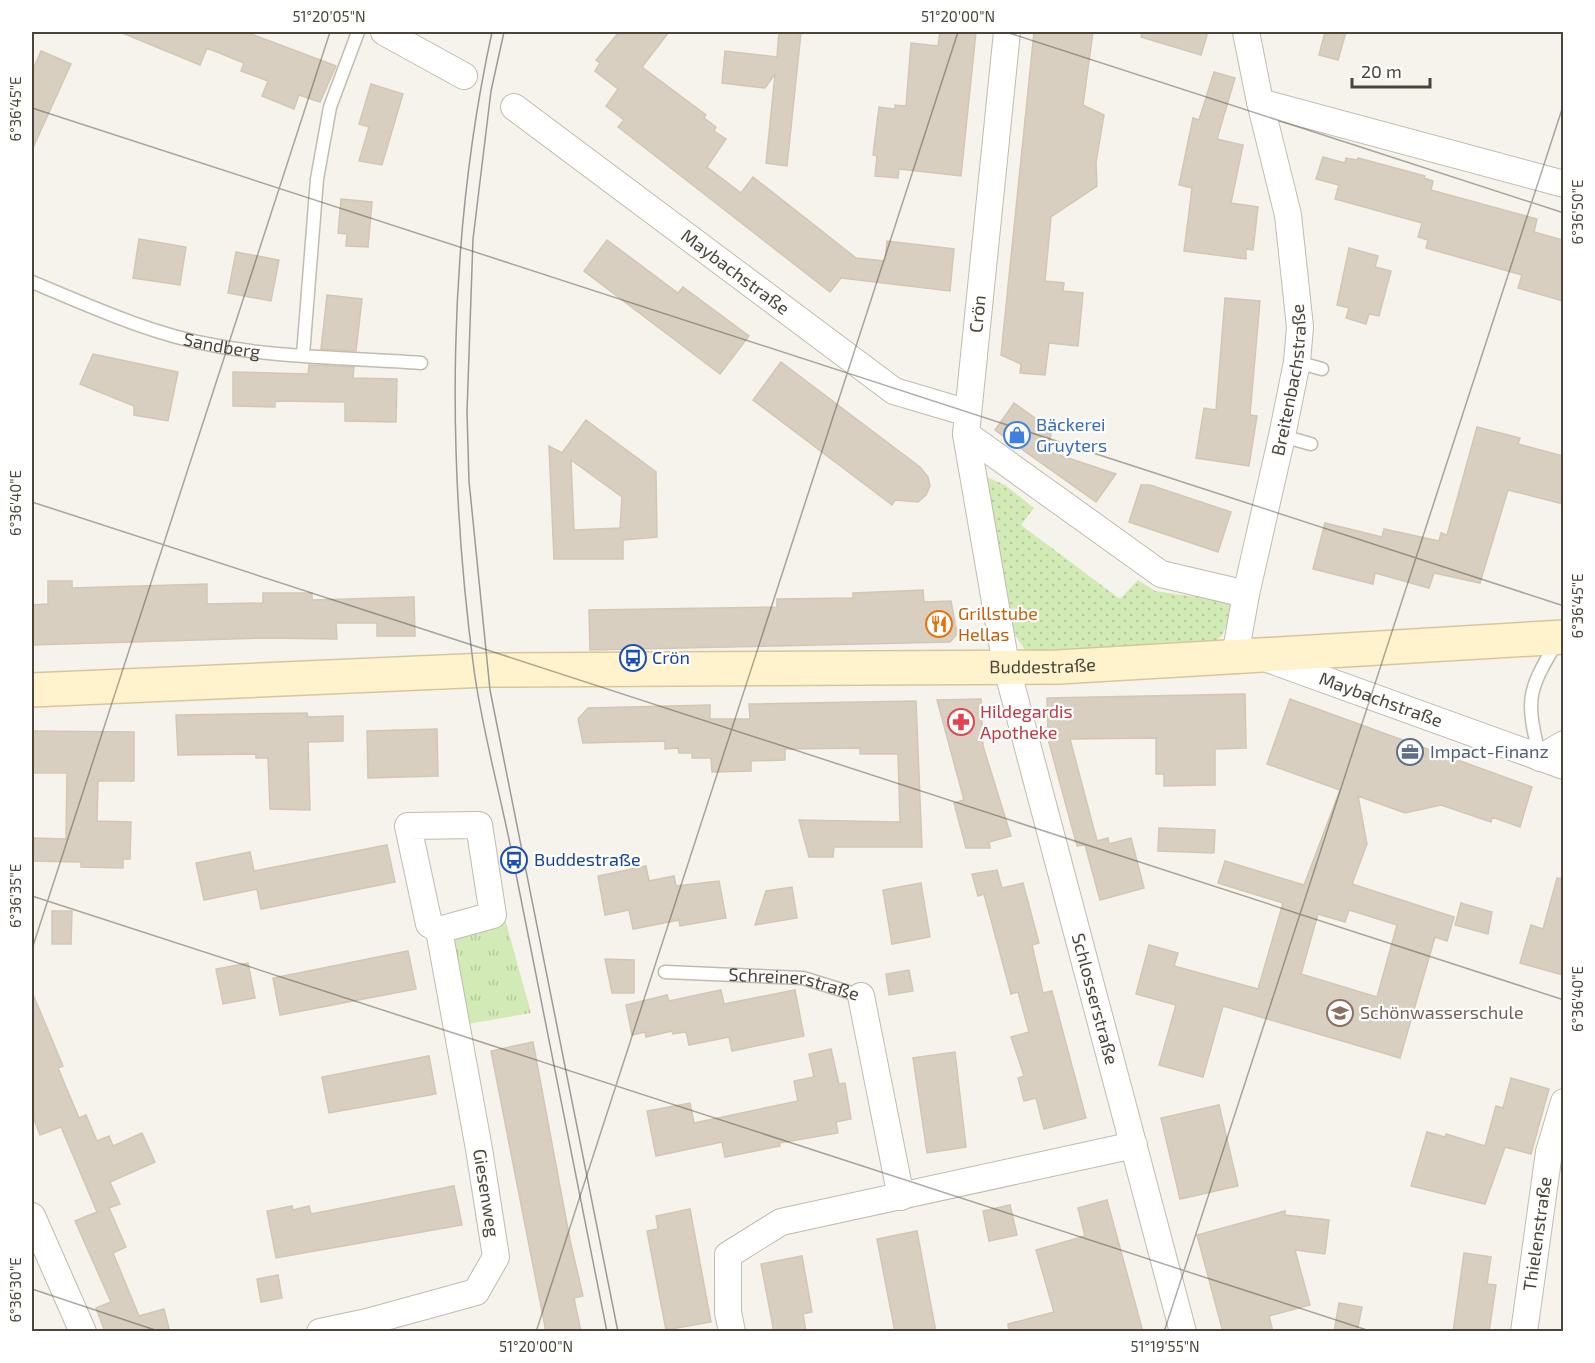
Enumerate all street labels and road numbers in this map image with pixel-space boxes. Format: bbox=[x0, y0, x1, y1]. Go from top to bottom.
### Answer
street label: Maybachstraße bbox=[677, 224, 794, 319]
street label: Crön bbox=[964, 294, 990, 334]
street label: Breitenbachstraße bbox=[1266, 303, 1310, 458]
street label: Sandberg bbox=[181, 327, 262, 362]
street label: Buddestraße bbox=[989, 653, 1096, 677]
street label: Maybachstraße bbox=[1316, 666, 1446, 731]
street label: Schlosserstraße bbox=[1068, 931, 1124, 1067]
street label: Schreinerstraße bbox=[728, 963, 862, 1005]
street label: Giesenweg bbox=[469, 1147, 505, 1239]
street label: Thielenstraße bbox=[1518, 1175, 1555, 1293]

